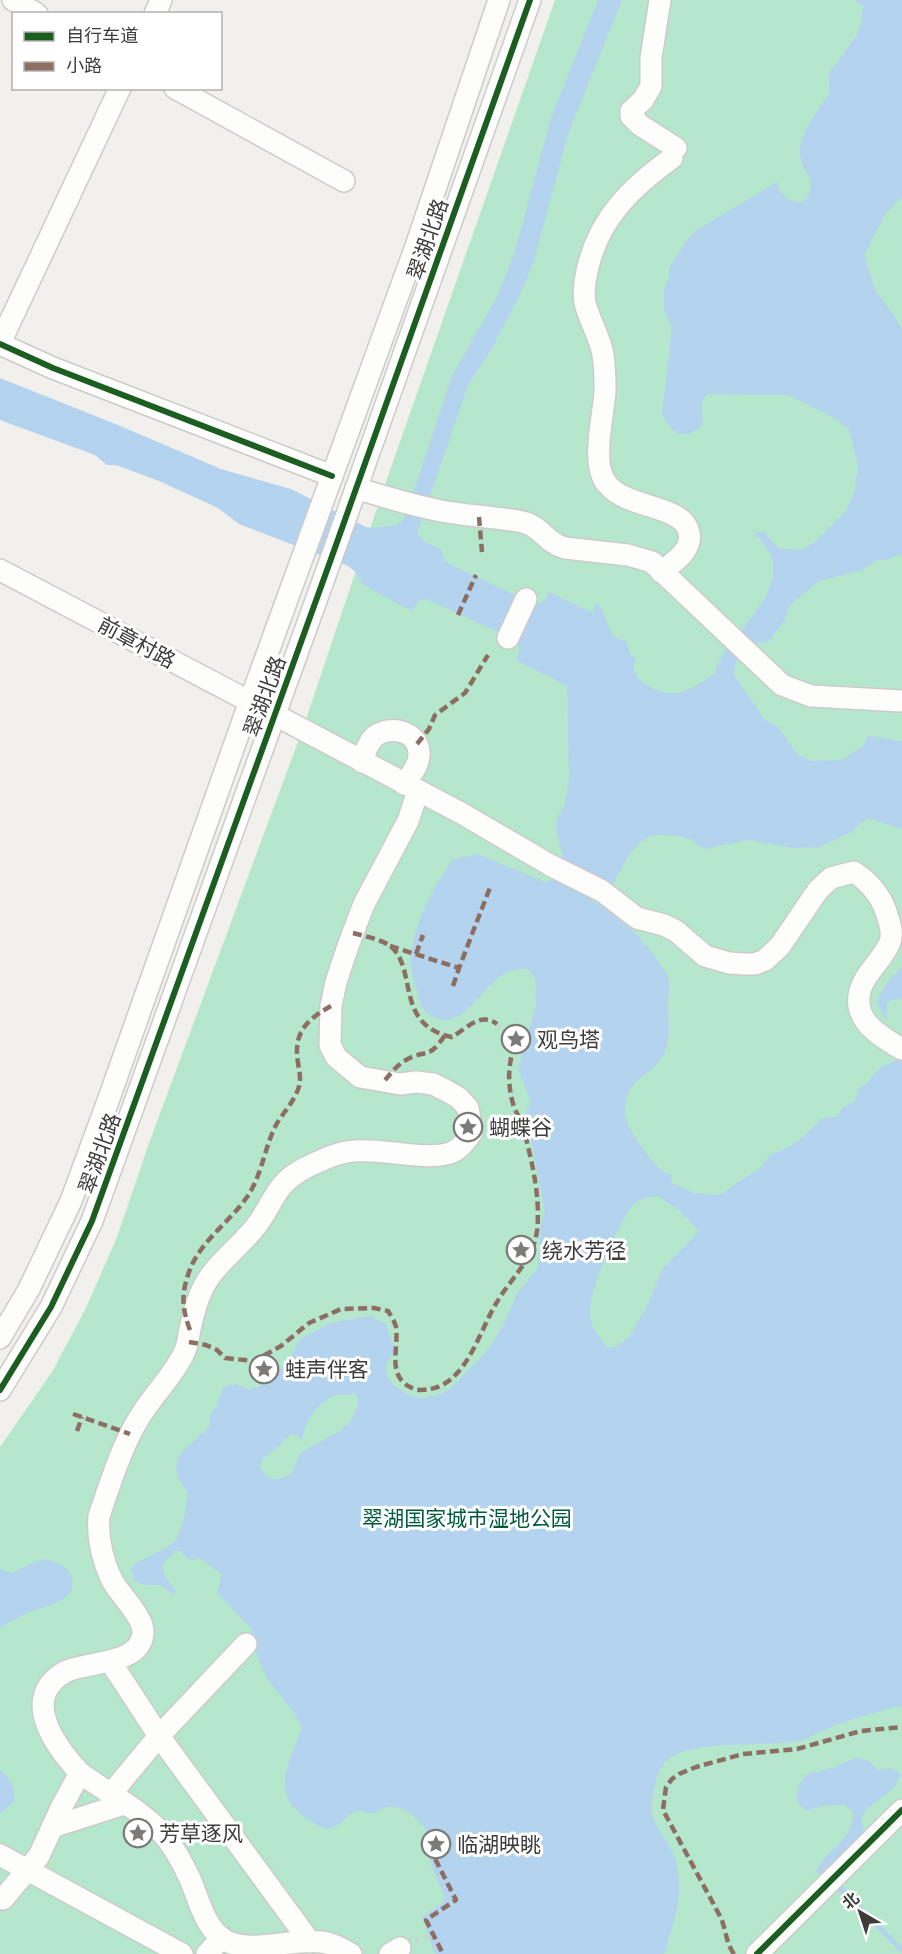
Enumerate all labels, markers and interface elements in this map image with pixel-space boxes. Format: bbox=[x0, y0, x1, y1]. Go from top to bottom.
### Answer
legend bbox=[12, 12, 222, 90]
text: 自行车道 bbox=[66, 24, 138, 47]
text: 小路 bbox=[66, 54, 102, 77]
street label: 翠湖北路 bbox=[401, 195, 453, 283]
street label: 前章村路 bbox=[94, 611, 180, 673]
street label: 翠湖北路 bbox=[237, 652, 291, 740]
place icon: 观鸟塔 bbox=[500, 1023, 532, 1055]
place label: 观鸟塔 bbox=[537, 1026, 600, 1052]
street label: 翠湖北路 bbox=[72, 1109, 126, 1197]
place icon: 蝴蝶谷 bbox=[452, 1111, 484, 1143]
place label: 蝴蝶谷 bbox=[489, 1114, 552, 1140]
place icon: 绕水芳径 bbox=[505, 1234, 537, 1266]
place label: 绕水芳径 bbox=[542, 1237, 626, 1263]
place icon: 蛙声伴客 bbox=[248, 1353, 280, 1385]
place label: 蛙声伴客 bbox=[285, 1356, 369, 1382]
park label: 翠湖国家城市湿地公园 bbox=[362, 1505, 572, 1531]
place icon: 芳草逐风 bbox=[122, 1817, 154, 1849]
place label: 芳草逐风 bbox=[159, 1820, 243, 1846]
place icon: 临湖映眺 bbox=[420, 1828, 452, 1860]
place label: 临湖映眺 bbox=[457, 1831, 541, 1857]
north arrow bbox=[830, 1882, 890, 1942]
text: 北 bbox=[838, 1888, 863, 1913]

